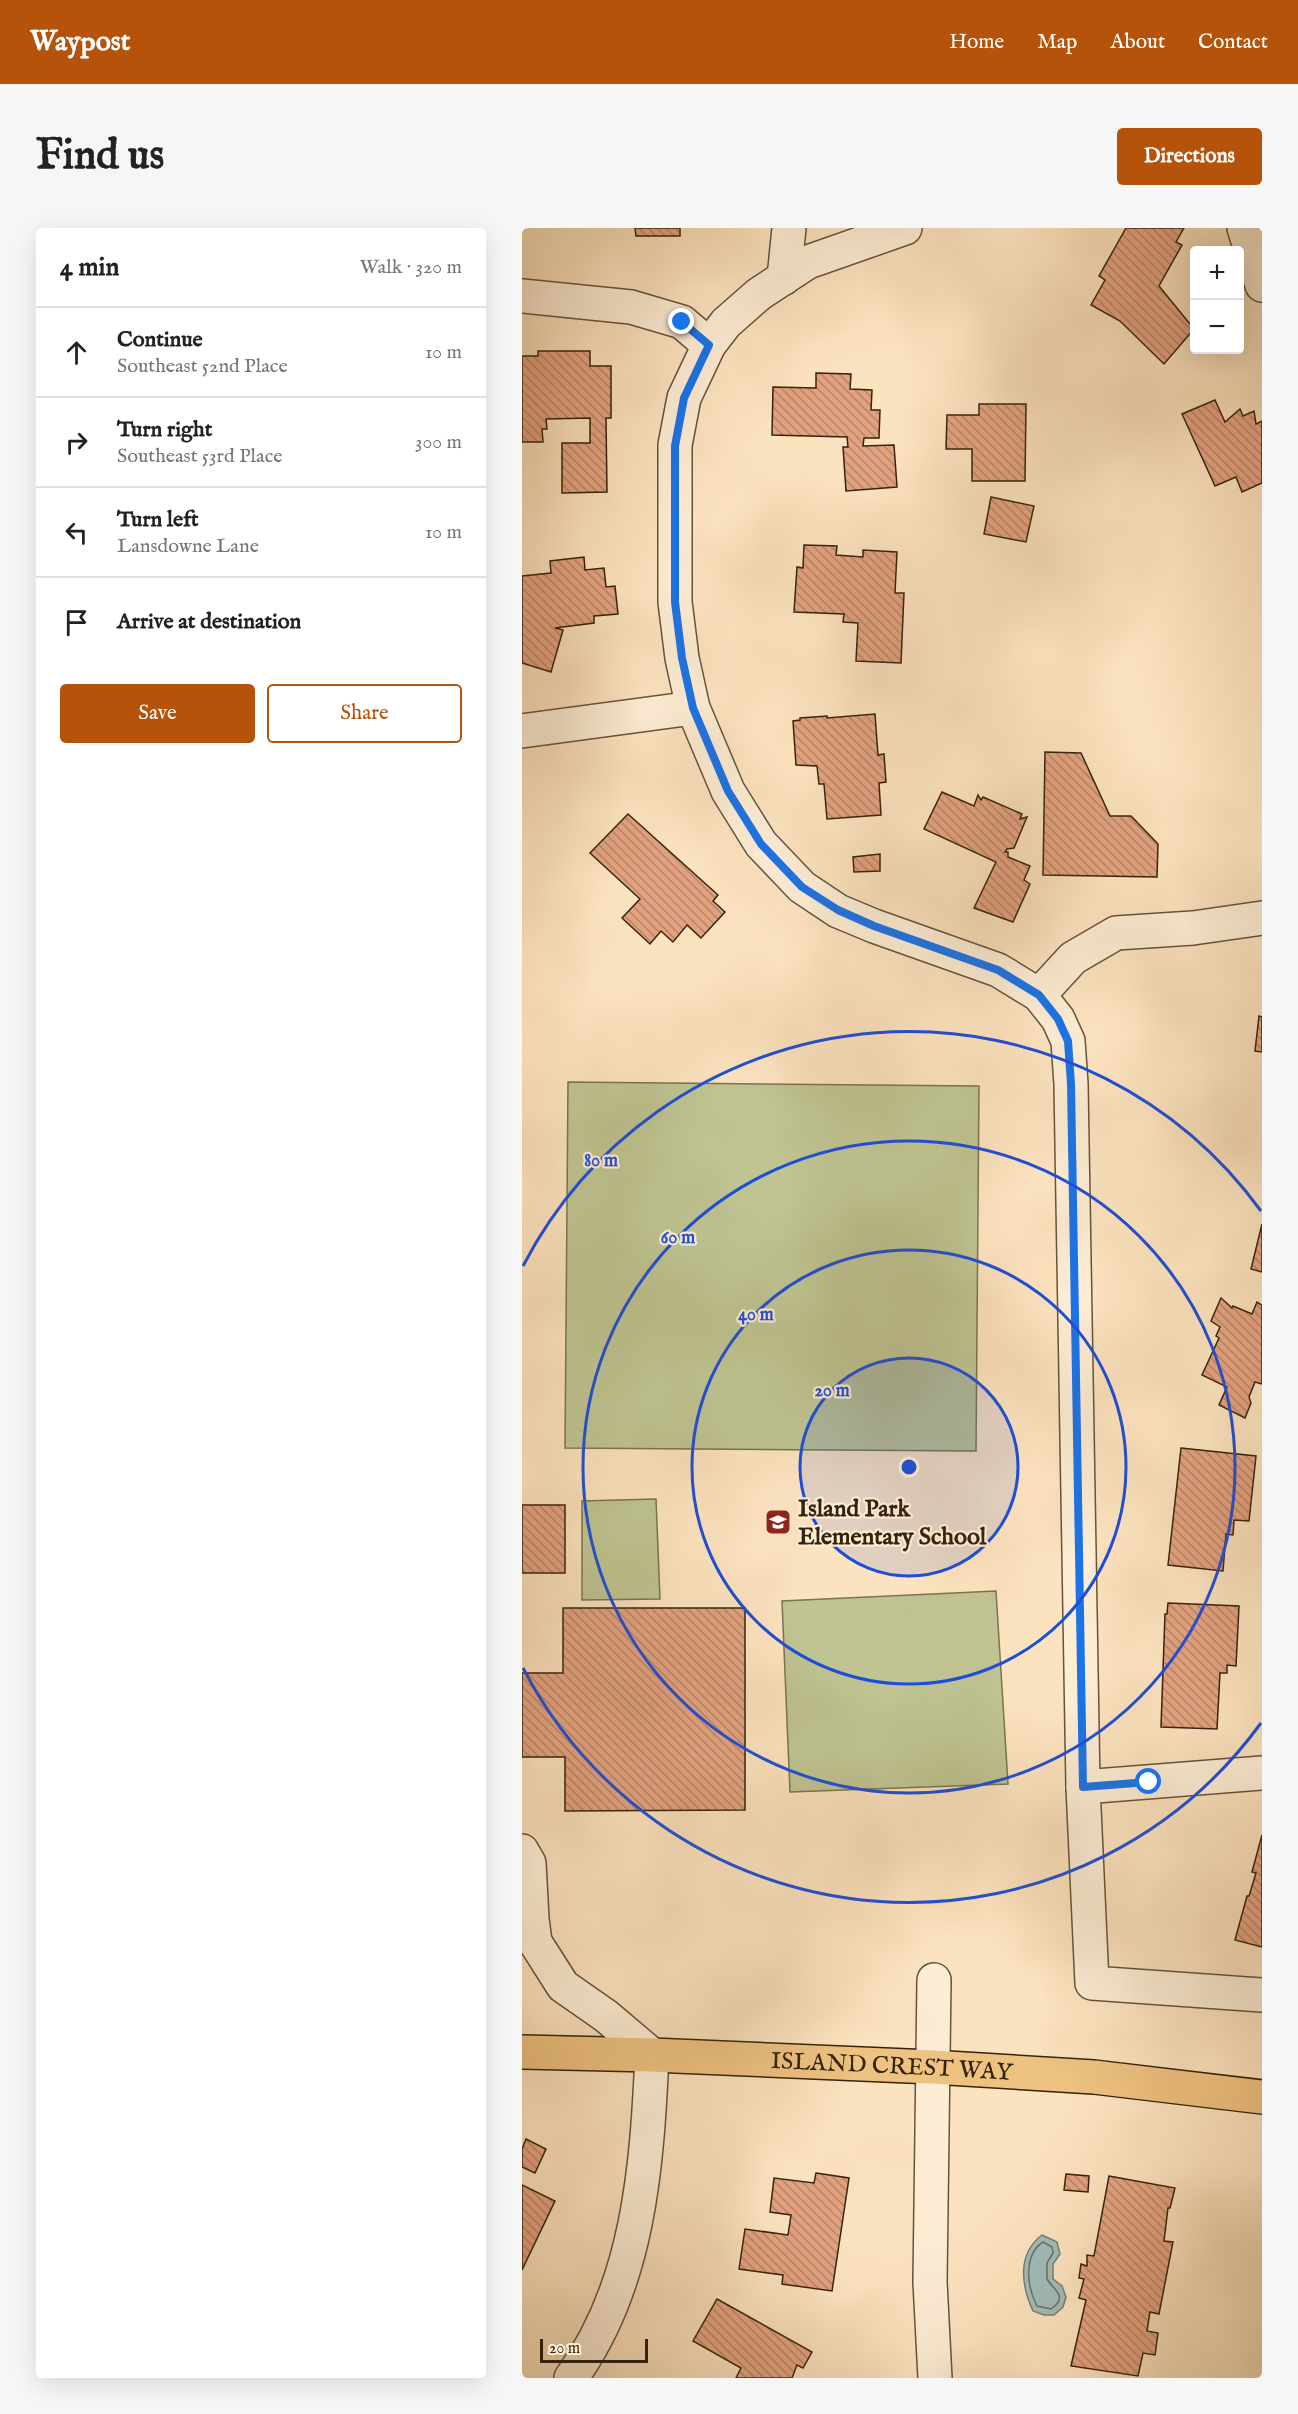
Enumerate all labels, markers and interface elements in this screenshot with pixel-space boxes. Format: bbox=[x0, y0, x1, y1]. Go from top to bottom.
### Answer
text: Waypost bbox=[30, 25, 130, 60]
text: Home bbox=[949, 29, 1004, 56]
text: Map bbox=[1037, 29, 1077, 56]
text: About bbox=[1110, 29, 1165, 56]
text: Contact bbox=[1198, 29, 1268, 56]
button: Directions bbox=[1117, 128, 1262, 185]
text: Find us bbox=[36, 130, 164, 183]
map controls bbox=[1190, 246, 1244, 354]
button: + bbox=[1190, 246, 1244, 300]
text: 4 min bbox=[60, 251, 119, 284]
text: Walk · 320 m bbox=[360, 255, 462, 280]
button: − bbox=[1190, 300, 1244, 354]
route end bbox=[668, 308, 694, 334]
text: Continue bbox=[117, 326, 203, 354]
icon: ahead bbox=[60, 336, 93, 369]
text: 10 m bbox=[425, 340, 462, 365]
text: Southeast 52nd Place bbox=[117, 354, 288, 379]
text: Turn right bbox=[117, 416, 212, 444]
icon: right bbox=[60, 426, 93, 459]
text: 300 m bbox=[415, 430, 462, 455]
text: Southeast 53rd Place bbox=[117, 444, 282, 469]
text: Turn left bbox=[117, 506, 199, 534]
icon: left bbox=[60, 516, 93, 549]
text: 10 m bbox=[425, 520, 462, 545]
text: Lansdowne Lane bbox=[117, 534, 259, 559]
icon: arrive bbox=[60, 606, 93, 639]
text: Arrive at destination bbox=[117, 608, 301, 636]
button: Save bbox=[60, 684, 255, 743]
button: Share bbox=[267, 684, 462, 743]
text: 80 m bbox=[584, 1150, 618, 1173]
text: 60 m bbox=[661, 1227, 695, 1250]
text: 40 m bbox=[738, 1304, 774, 1327]
text: 20 m bbox=[814, 1380, 850, 1403]
centre of rings bbox=[899, 1457, 919, 1477]
place label: Island Park Elementary School bbox=[798, 1494, 987, 1553]
school or university icon: Island Park Elementary School bbox=[763, 1507, 793, 1537]
route start bbox=[1135, 1768, 1161, 1794]
street label: ISLAND CREST WAY bbox=[770, 2046, 1015, 2089]
scale bar bbox=[540, 2336, 648, 2364]
text: 20 m bbox=[549, 2339, 580, 2359]

